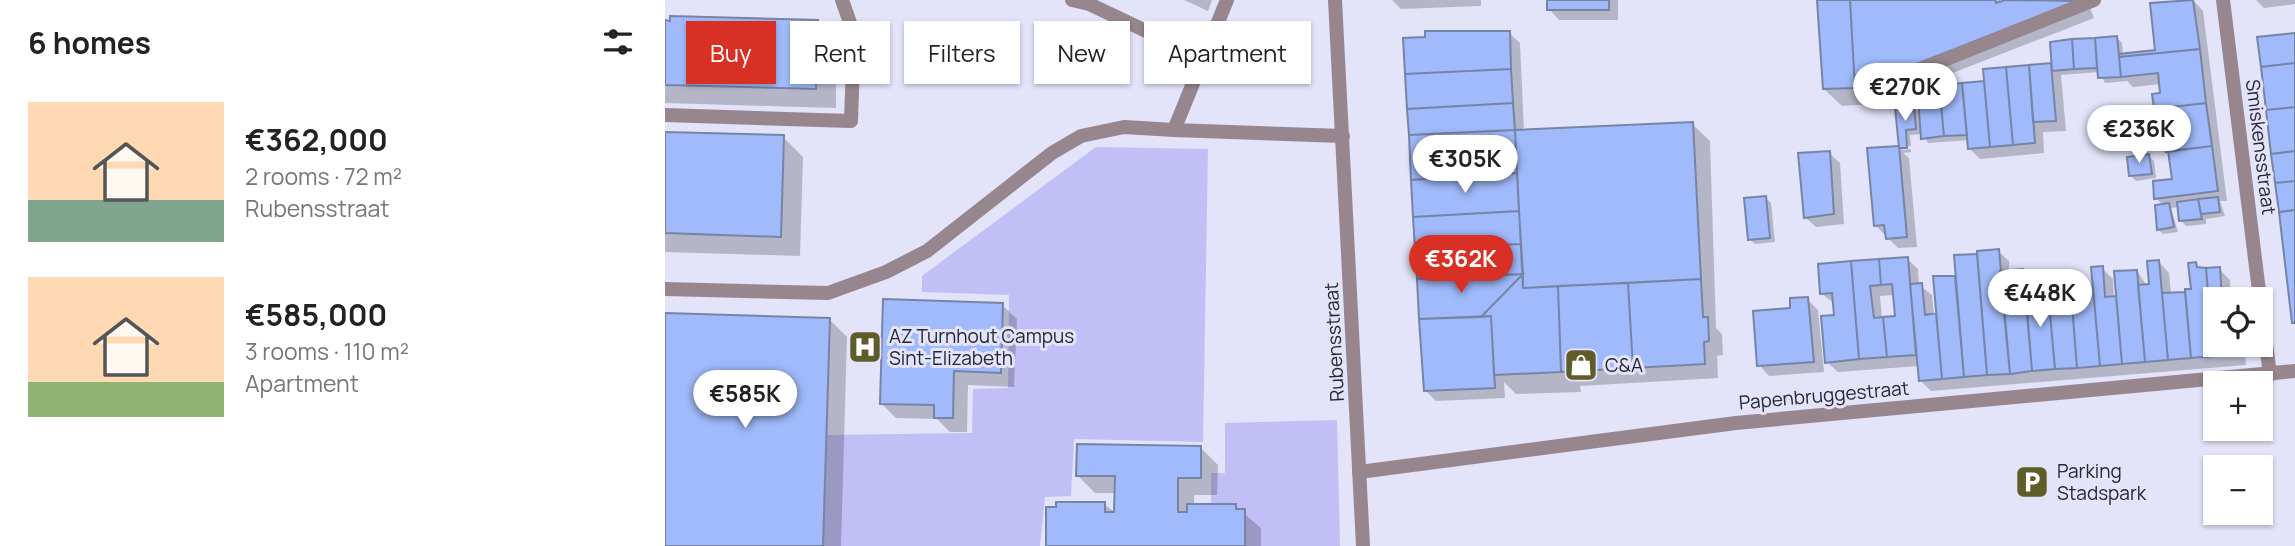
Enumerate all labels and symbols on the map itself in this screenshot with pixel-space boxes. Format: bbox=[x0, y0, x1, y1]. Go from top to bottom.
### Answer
pin: €270K bbox=[1856, 64, 1954, 123]
street label: Smiskensstraat bbox=[2240, 78, 2282, 216]
pin: €236K bbox=[2090, 106, 2188, 165]
pin: €305K bbox=[1416, 136, 1514, 195]
pin: €362K bbox=[1412, 236, 1510, 295]
pin: €448K bbox=[1991, 270, 2089, 329]
street label: Rubensstraat bbox=[1318, 282, 1350, 402]
place label: AZ Turnhout Campus Sint-Elizabeth bbox=[889, 323, 1074, 371]
hospital icon: AZ Turnhout Campus Sint-Elizabeth bbox=[846, 328, 884, 366]
shop icon: C&A bbox=[1562, 346, 1600, 384]
place label: C&A bbox=[1605, 352, 1643, 378]
pin: €585K bbox=[696, 370, 794, 430]
street label: Papenbruggestraat bbox=[1738, 375, 1910, 415]
place label: Parking Stadspark bbox=[2057, 458, 2147, 506]
parking icon: Parking Stadspark bbox=[2013, 463, 2051, 501]

